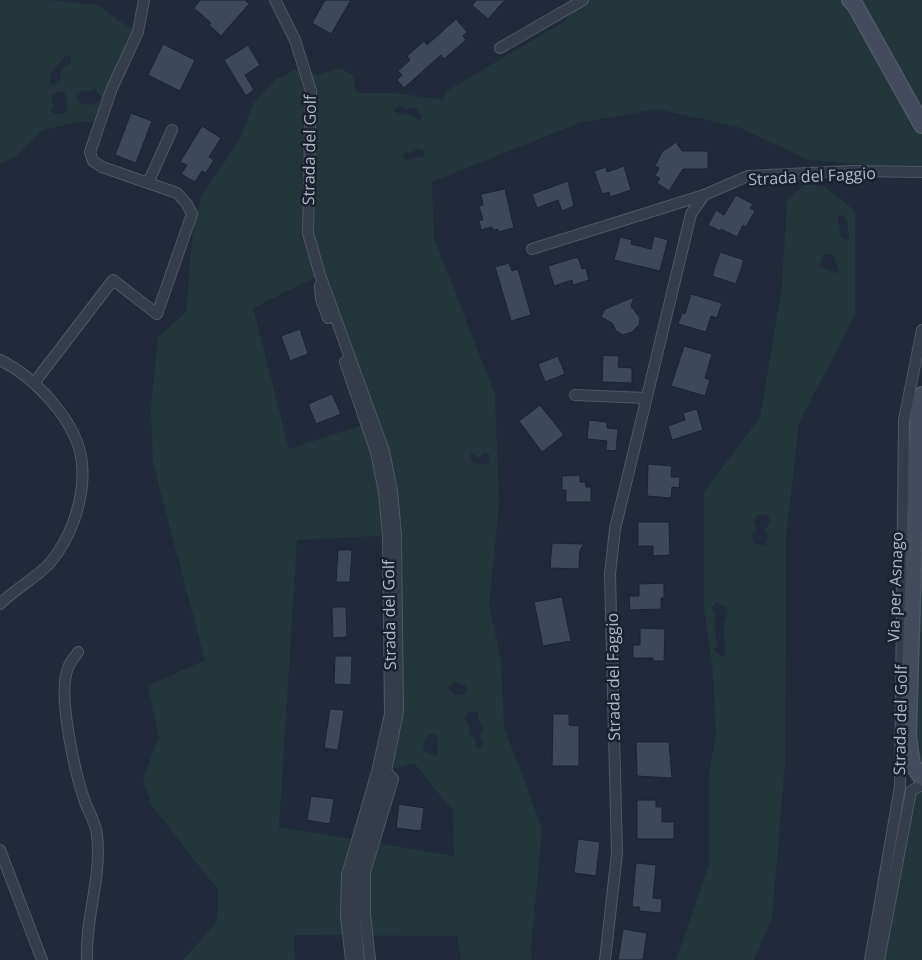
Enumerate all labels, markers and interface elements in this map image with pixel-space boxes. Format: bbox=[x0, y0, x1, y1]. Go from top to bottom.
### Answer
street label: Strada del Golf bbox=[297, 93, 321, 205]
street label: Strada del Faggio bbox=[748, 162, 876, 190]
street label: Via per Asnago bbox=[882, 531, 908, 643]
street label: Strada del Golf bbox=[377, 558, 401, 670]
street label: Strada del Faggio bbox=[601, 613, 625, 741]
street label: Strada del Golf bbox=[888, 663, 912, 775]

